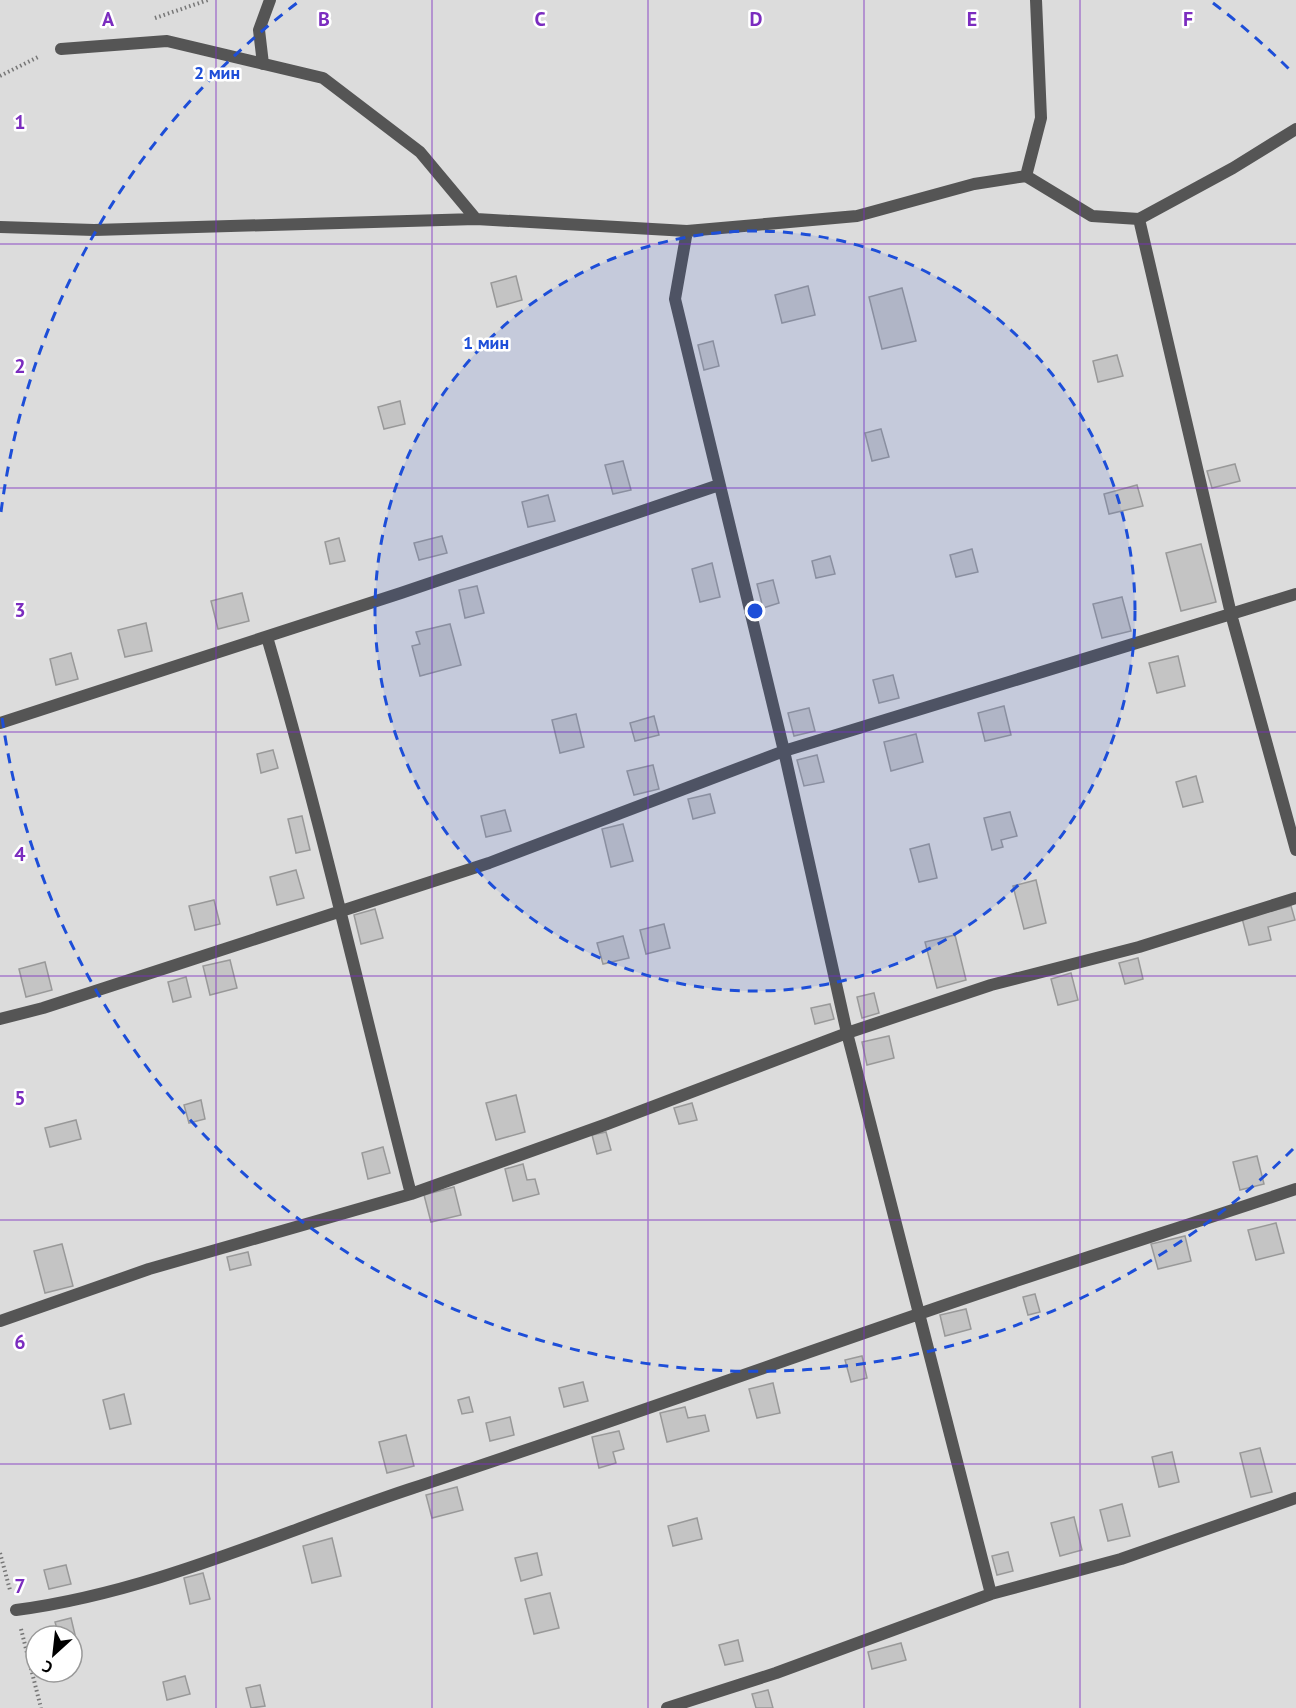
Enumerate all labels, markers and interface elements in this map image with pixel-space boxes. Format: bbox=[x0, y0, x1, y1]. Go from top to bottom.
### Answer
text: A bbox=[102, 6, 115, 32]
text: B bbox=[318, 6, 330, 32]
text: C bbox=[534, 6, 546, 32]
text: D bbox=[750, 6, 763, 32]
text: E bbox=[967, 6, 977, 32]
text: F bbox=[1183, 6, 1193, 32]
text: 2 мин bbox=[194, 61, 240, 84]
text: 1 bbox=[14, 109, 26, 135]
text: 1 мин bbox=[463, 331, 509, 354]
text: 2 bbox=[14, 353, 26, 379]
text: 3 bbox=[14, 597, 26, 623]
centre of rings bbox=[745, 601, 765, 621]
text: 4 bbox=[14, 841, 26, 867]
text: 5 bbox=[14, 1085, 26, 1111]
text: 6 bbox=[14, 1329, 26, 1355]
text: 7 bbox=[14, 1573, 26, 1599]
north arrow bbox=[24, 1624, 84, 1684]
text: С bbox=[39, 1656, 56, 1678]

